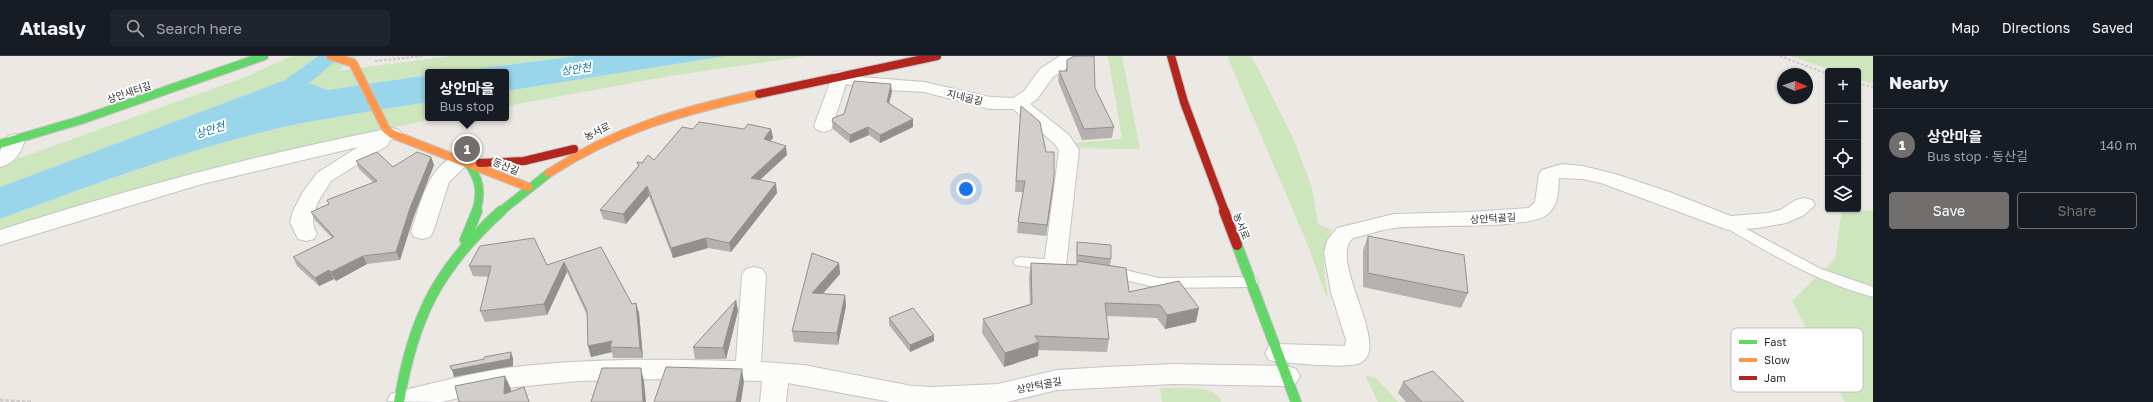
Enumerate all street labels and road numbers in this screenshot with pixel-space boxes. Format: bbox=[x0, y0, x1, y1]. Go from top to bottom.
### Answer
street label: 상안새터길 bbox=[105, 79, 153, 105]
street label: 지네골길 bbox=[946, 87, 984, 107]
street label: 농서로 bbox=[582, 119, 612, 143]
street label: 동산길 bbox=[491, 155, 521, 177]
street label: 농서로 bbox=[1231, 211, 1253, 241]
street label: 상안턱골길 bbox=[1470, 211, 1516, 225]
street label: 상안턱골길 bbox=[1015, 375, 1063, 395]

